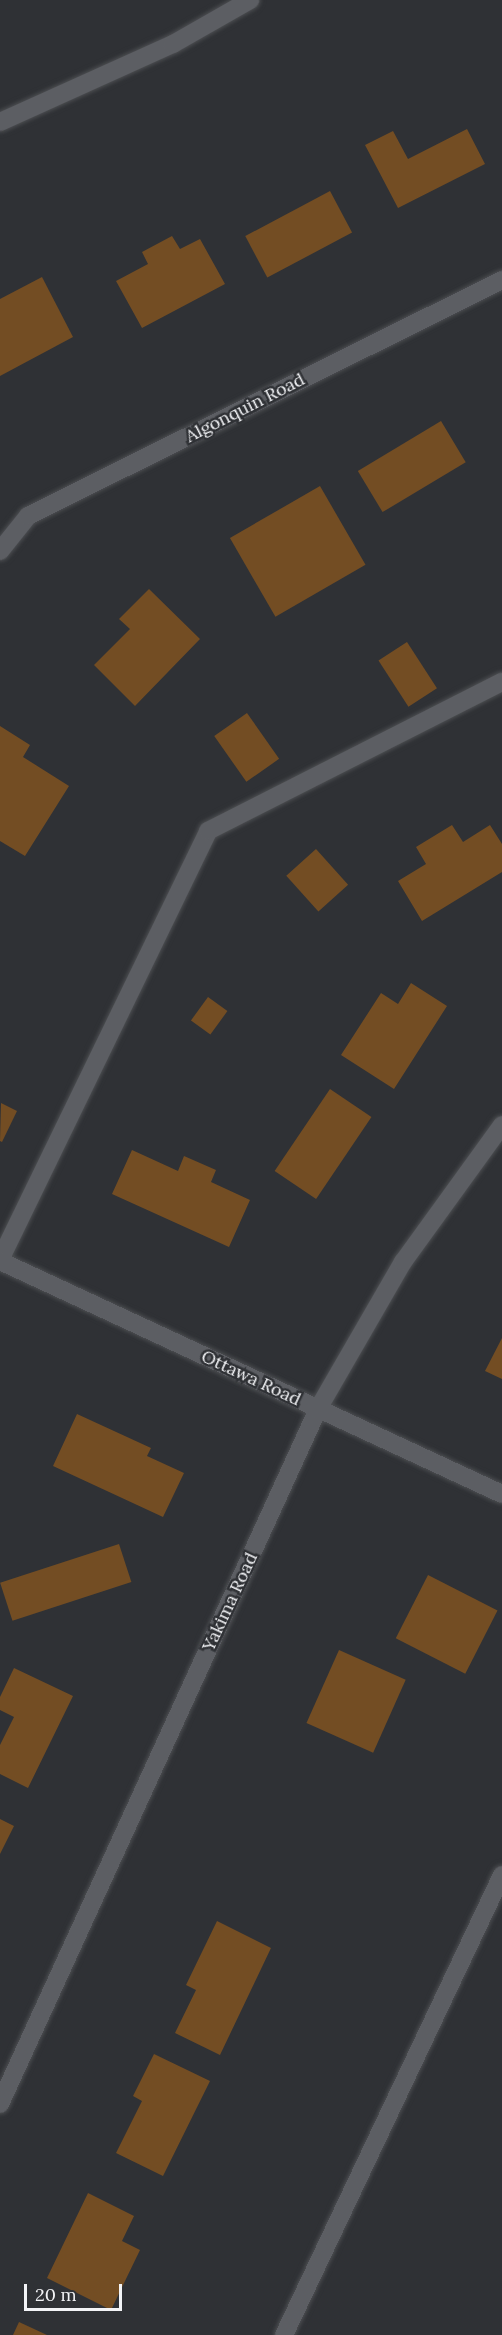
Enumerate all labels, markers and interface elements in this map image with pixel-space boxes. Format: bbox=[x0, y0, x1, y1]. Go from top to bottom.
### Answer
street label: Algonquin Road bbox=[182, 369, 308, 447]
street label: Ottawa Road bbox=[198, 1346, 304, 1410]
street label: Yakima Road bbox=[198, 1549, 262, 1655]
scale bar bbox=[27, 2272, 124, 2310]
text: 20 m bbox=[35, 2283, 77, 2306]

